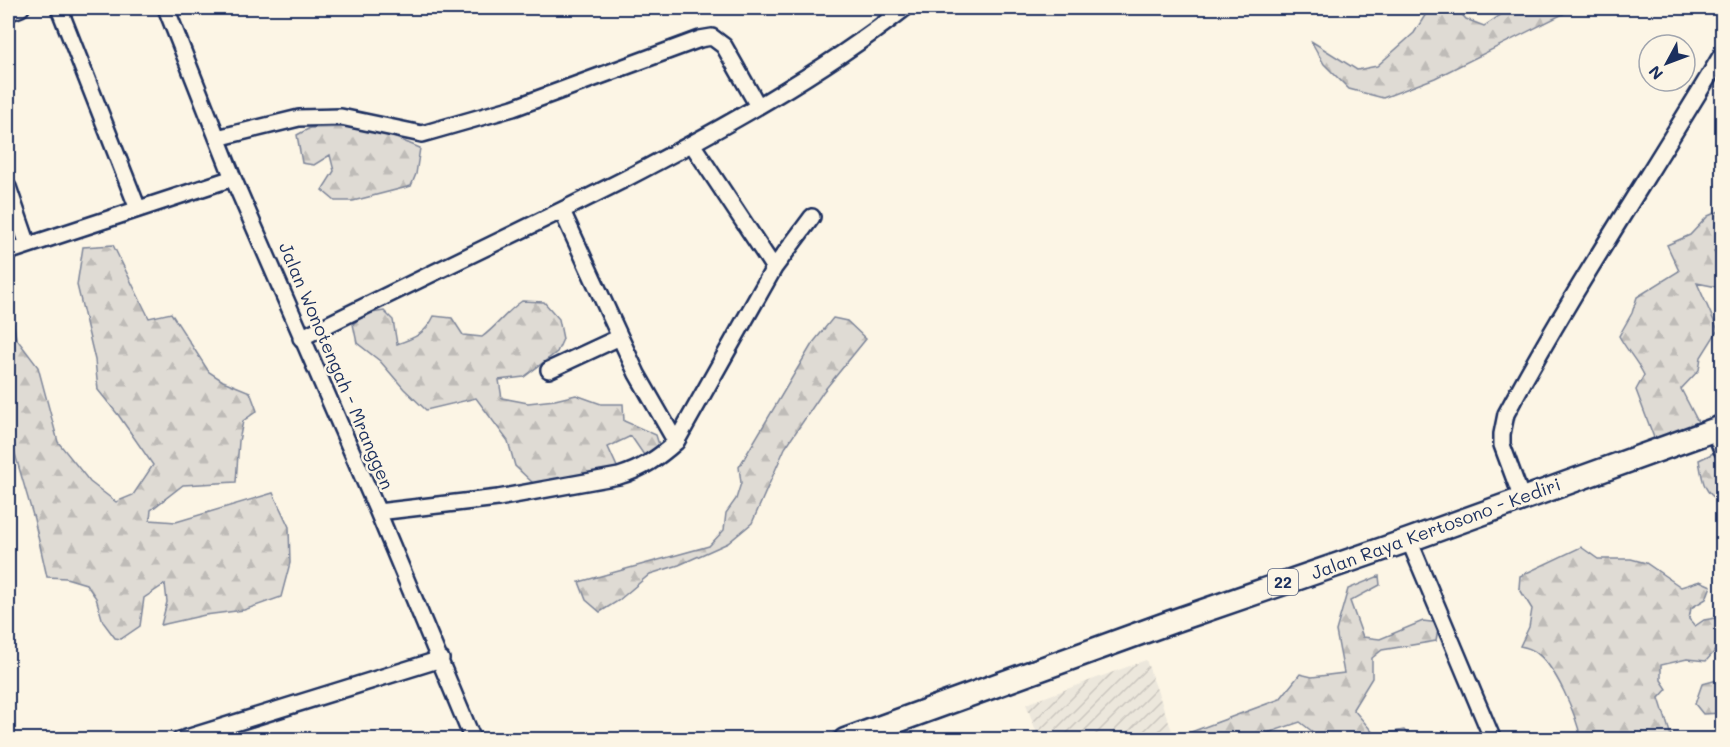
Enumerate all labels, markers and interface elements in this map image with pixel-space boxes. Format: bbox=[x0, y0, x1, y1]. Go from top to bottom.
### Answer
north arrow bbox=[1637, 33, 1697, 93]
text: N bbox=[1643, 62, 1667, 85]
street label: Jalan Wonotengah - Mranggen bbox=[274, 238, 400, 493]
street label: Jalan Raya Kertosono - Kediri bbox=[1307, 472, 1564, 585]
road number: 22 bbox=[1268, 569, 1298, 595]

